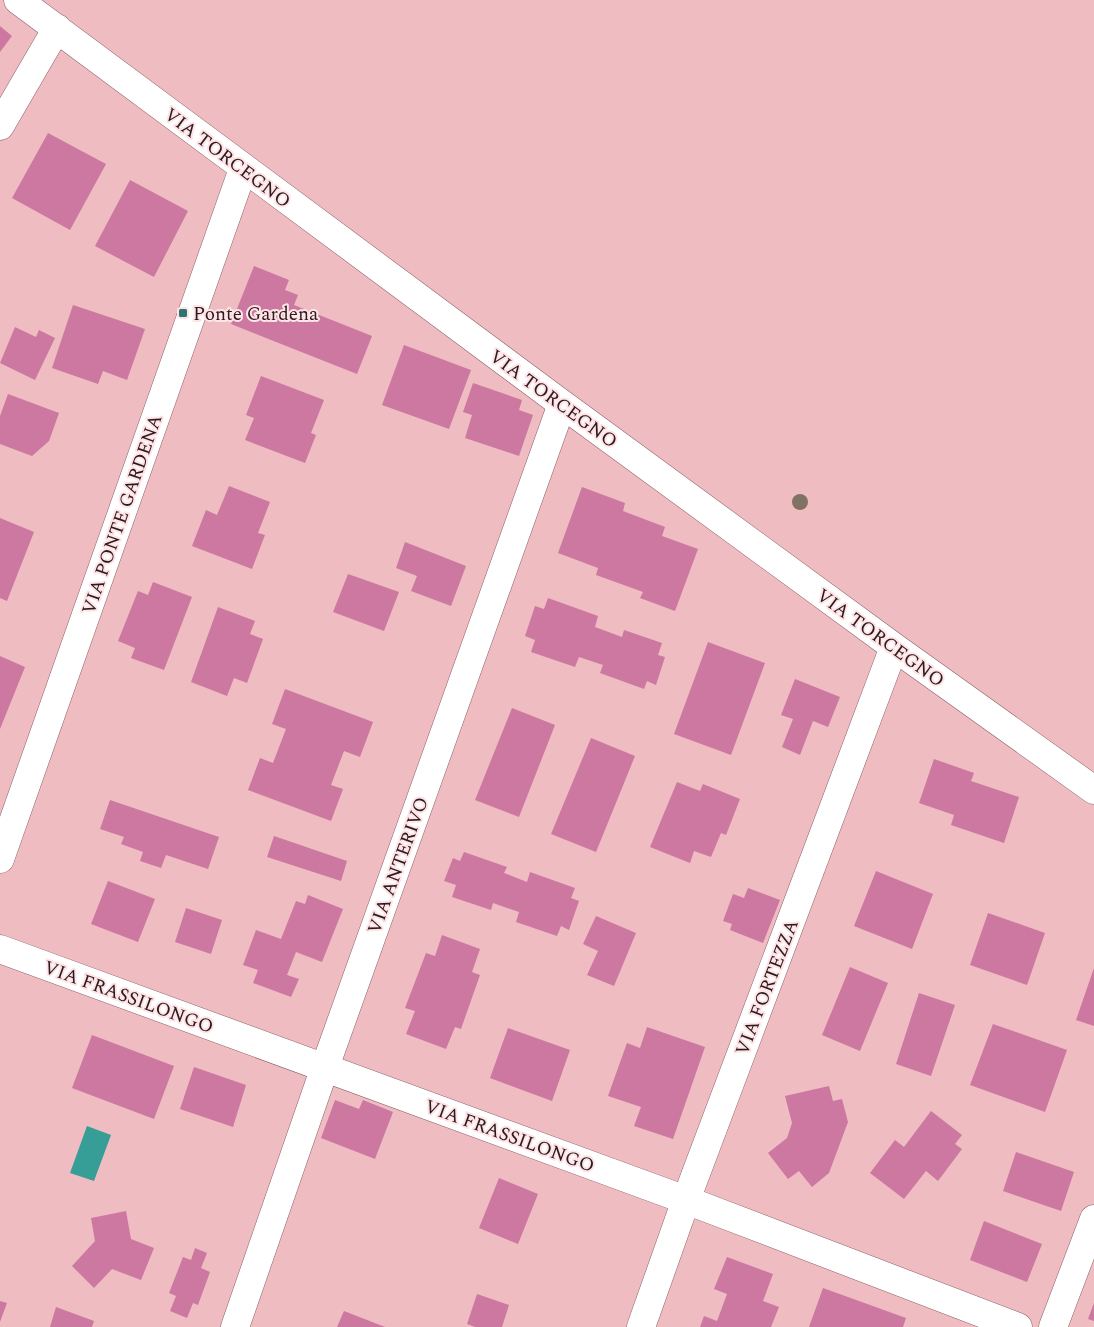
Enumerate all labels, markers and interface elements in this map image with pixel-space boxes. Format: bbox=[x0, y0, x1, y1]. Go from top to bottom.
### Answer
street label: VIA TORCEGNO bbox=[157, 101, 297, 216]
place label: Ponte Gardena bbox=[193, 300, 319, 329]
marker: Ponte Gardena bbox=[177, 307, 189, 319]
street label: VIA TORCEGNO bbox=[483, 343, 623, 456]
street label: VIA PONTE GARDENA bbox=[75, 410, 170, 619]
street label: VIA TORCEGNO bbox=[810, 582, 950, 695]
street label: VIA ANTERIVO bbox=[360, 793, 437, 938]
street label: VIA FORTEZZA bbox=[728, 915, 807, 1060]
street label: VIA FRASSILONGO bbox=[39, 953, 218, 1042]
street label: VIA FRASSILONGO bbox=[420, 1092, 599, 1181]

